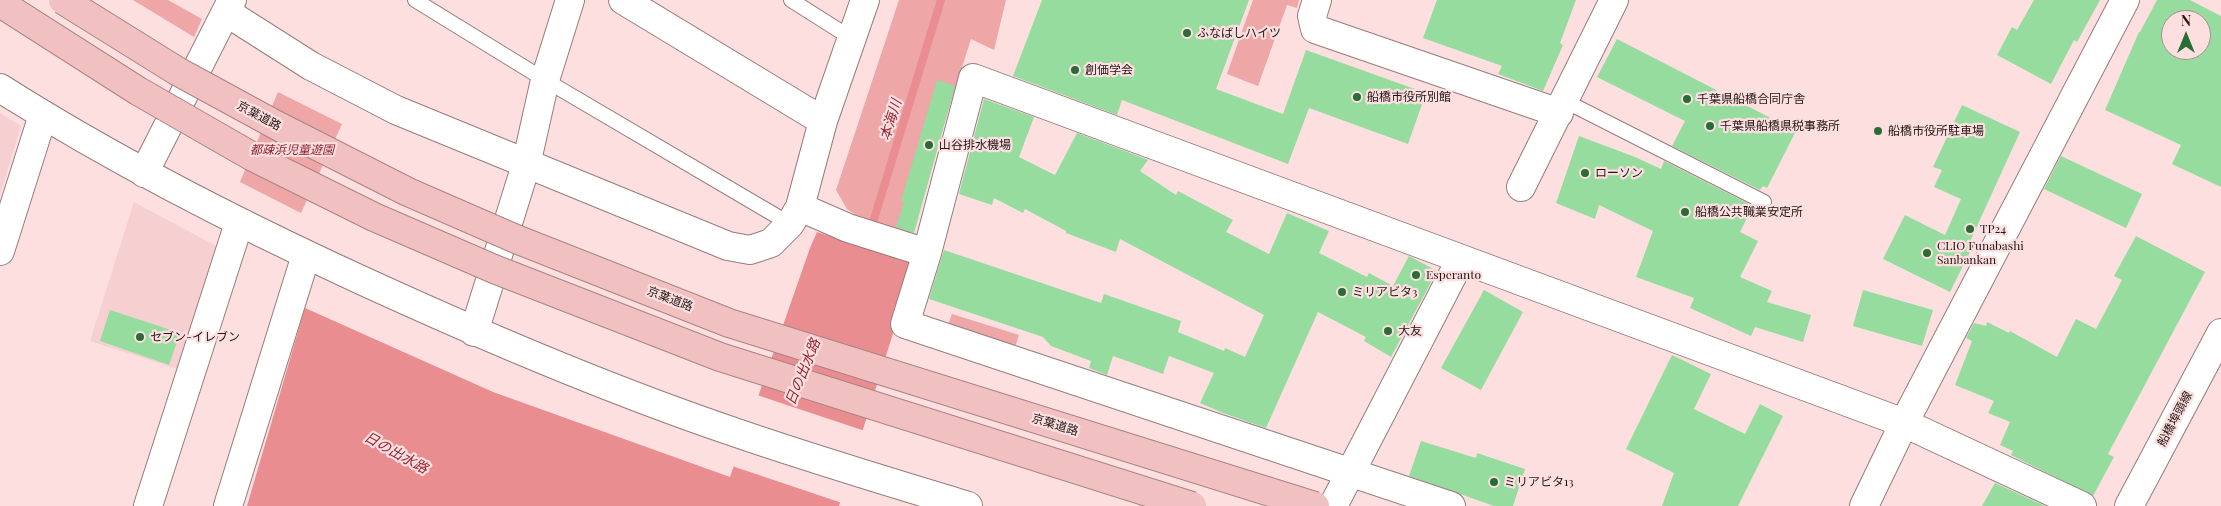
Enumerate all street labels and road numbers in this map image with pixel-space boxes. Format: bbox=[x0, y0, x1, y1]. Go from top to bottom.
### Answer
street label: 京葉道路 bbox=[234, 98, 284, 134]
street label: 京葉道路 bbox=[645, 284, 695, 314]
street label: 船橋埠頭線 bbox=[2155, 389, 2195, 449]
street label: 京葉道路 bbox=[1030, 411, 1080, 439]

